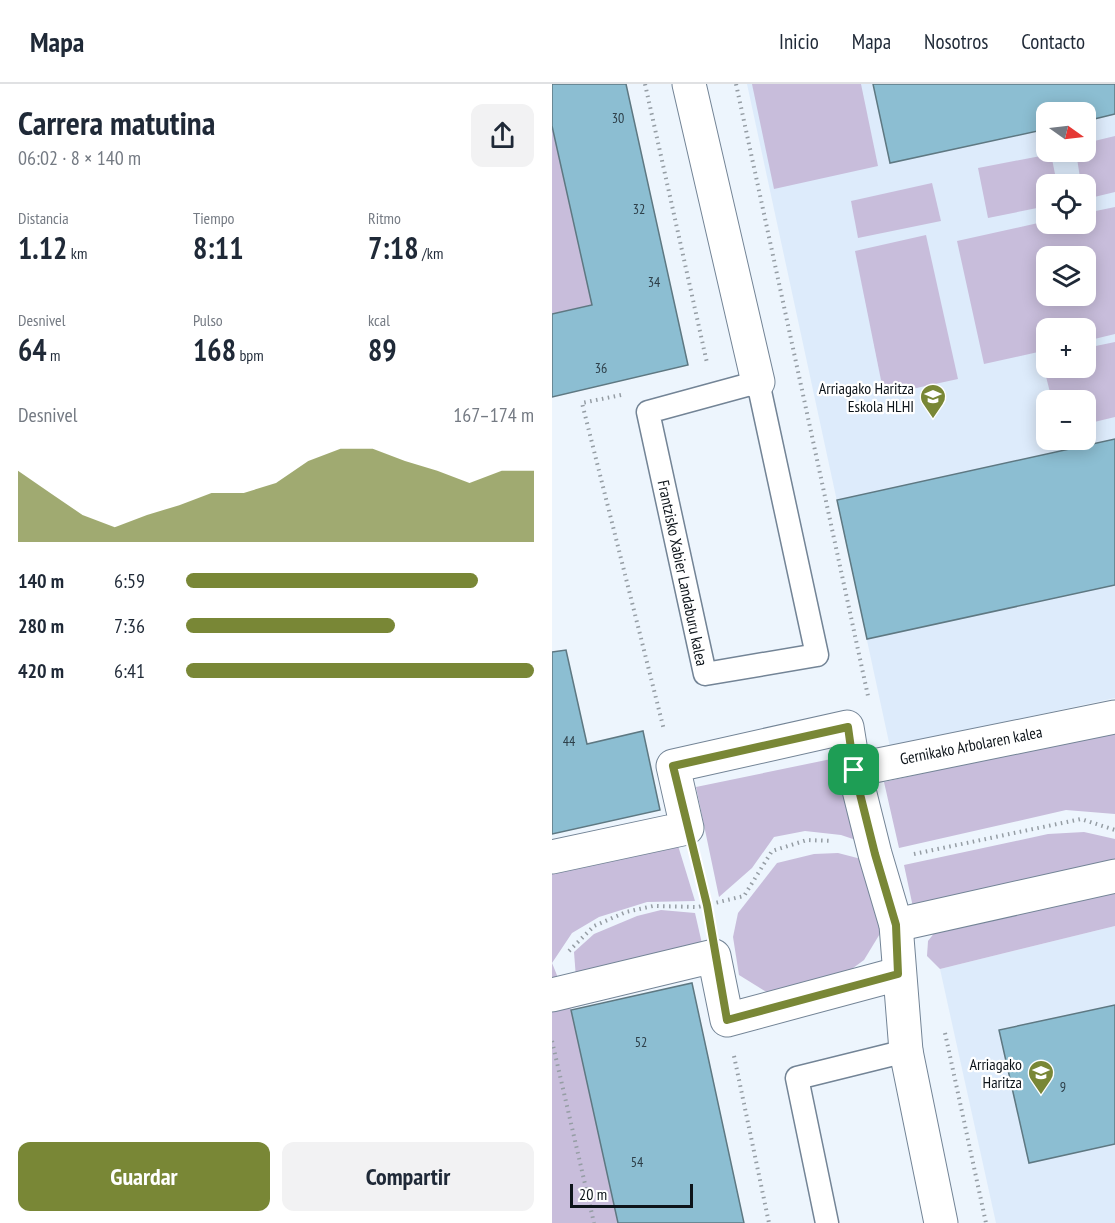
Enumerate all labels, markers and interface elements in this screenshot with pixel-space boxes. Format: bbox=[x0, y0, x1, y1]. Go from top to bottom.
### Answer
text: Mapa bbox=[30, 23, 84, 60]
text: Inicio bbox=[779, 28, 819, 55]
text: Mapa bbox=[852, 28, 891, 55]
text: Nosotros bbox=[924, 28, 988, 55]
text: Contacto bbox=[1021, 28, 1085, 55]
text: Carrera matutina bbox=[18, 101, 215, 144]
north arrow bbox=[1036, 102, 1096, 162]
map controls bbox=[1036, 102, 1096, 450]
button: share bbox=[471, 104, 534, 167]
house number: 30 bbox=[612, 109, 624, 127]
text: 06:02 · 8 × 140 m bbox=[18, 145, 141, 171]
button: locate bbox=[1036, 174, 1096, 234]
house number: 32 bbox=[633, 200, 645, 218]
text: Distancia bbox=[18, 208, 69, 228]
text: Tiempo bbox=[193, 208, 235, 228]
text: Ritmo bbox=[368, 208, 401, 228]
text: 1.12 bbox=[18, 228, 67, 267]
text: 8:11 bbox=[193, 228, 244, 267]
text: 7:18 bbox=[368, 228, 419, 267]
text: km bbox=[67, 243, 87, 263]
text: /km bbox=[419, 243, 443, 263]
button: layers bbox=[1036, 246, 1096, 306]
house number: 34 bbox=[648, 273, 661, 291]
text: Desnivel bbox=[18, 310, 65, 330]
text: Pulso bbox=[193, 310, 223, 330]
text: kcal bbox=[368, 310, 390, 330]
button: + bbox=[1036, 318, 1096, 378]
text: 64 bbox=[18, 330, 47, 369]
text: 168 bbox=[193, 330, 236, 369]
text: 89 bbox=[368, 330, 397, 369]
text: m bbox=[47, 345, 61, 365]
text: bpm bbox=[236, 345, 264, 365]
house number: 36 bbox=[595, 359, 607, 377]
place label: Arriagako Haritza Eskola HLHI bbox=[819, 378, 914, 416]
school or university icon: Arriagako Haritza Eskola HLHI bbox=[918, 382, 948, 420]
button: − bbox=[1036, 390, 1096, 450]
text: Desnivel bbox=[18, 402, 77, 428]
text: 167–174 m bbox=[453, 402, 534, 428]
street label: Frantzisko Xabier Landaburu kalea bbox=[654, 478, 712, 668]
text: 140 m bbox=[18, 568, 64, 594]
text: 6:59 bbox=[114, 568, 145, 594]
text: 280 m bbox=[18, 613, 64, 639]
text: 7:36 bbox=[114, 613, 145, 639]
text: 420 m bbox=[18, 658, 64, 684]
text: 6:41 bbox=[114, 658, 145, 684]
street label: Gernikako Arbolaren kalea bbox=[898, 721, 1044, 769]
house number: 44 bbox=[563, 732, 576, 750]
pin bbox=[828, 744, 879, 795]
icon: arrive bbox=[837, 753, 870, 786]
house number: 52 bbox=[635, 1033, 647, 1051]
place label: Arriagako Haritza bbox=[970, 1054, 1022, 1092]
school or university icon: Arriagako Haritza bbox=[1026, 1058, 1056, 1096]
house number: 9 bbox=[1060, 1078, 1066, 1096]
button: Guardar bbox=[18, 1142, 270, 1211]
button: Compartir bbox=[282, 1142, 534, 1211]
house number: 54 bbox=[631, 1153, 644, 1171]
scale bar bbox=[570, 1181, 693, 1208]
text: 20 m bbox=[579, 1184, 607, 1204]

